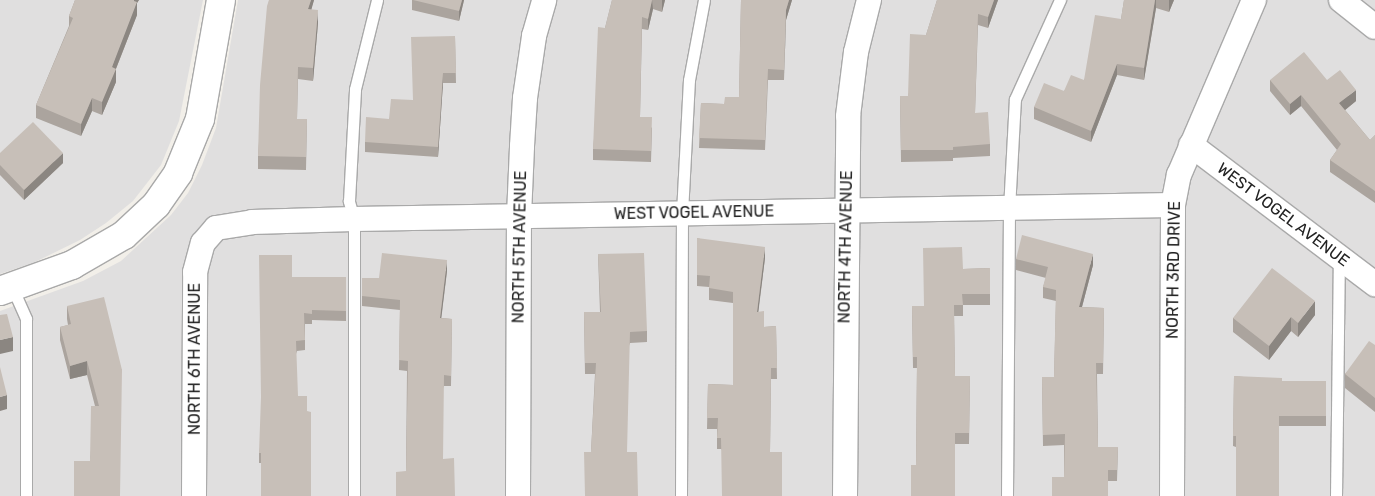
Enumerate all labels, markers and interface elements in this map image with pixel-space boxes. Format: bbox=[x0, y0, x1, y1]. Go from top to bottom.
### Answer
street label: WEST VOGEL AVENUE bbox=[1212, 159, 1354, 271]
street label: NORTH 5TH AVENUE bbox=[509, 170, 531, 324]
street label: NORTH 4TH AVENUE bbox=[835, 170, 857, 324]
street label: NORTH 3RD DRIVE bbox=[1163, 201, 1185, 339]
street label: WEST VOGEL AVENUE bbox=[613, 202, 775, 224]
street label: NORTH 6TH AVENUE bbox=[185, 283, 205, 435]

